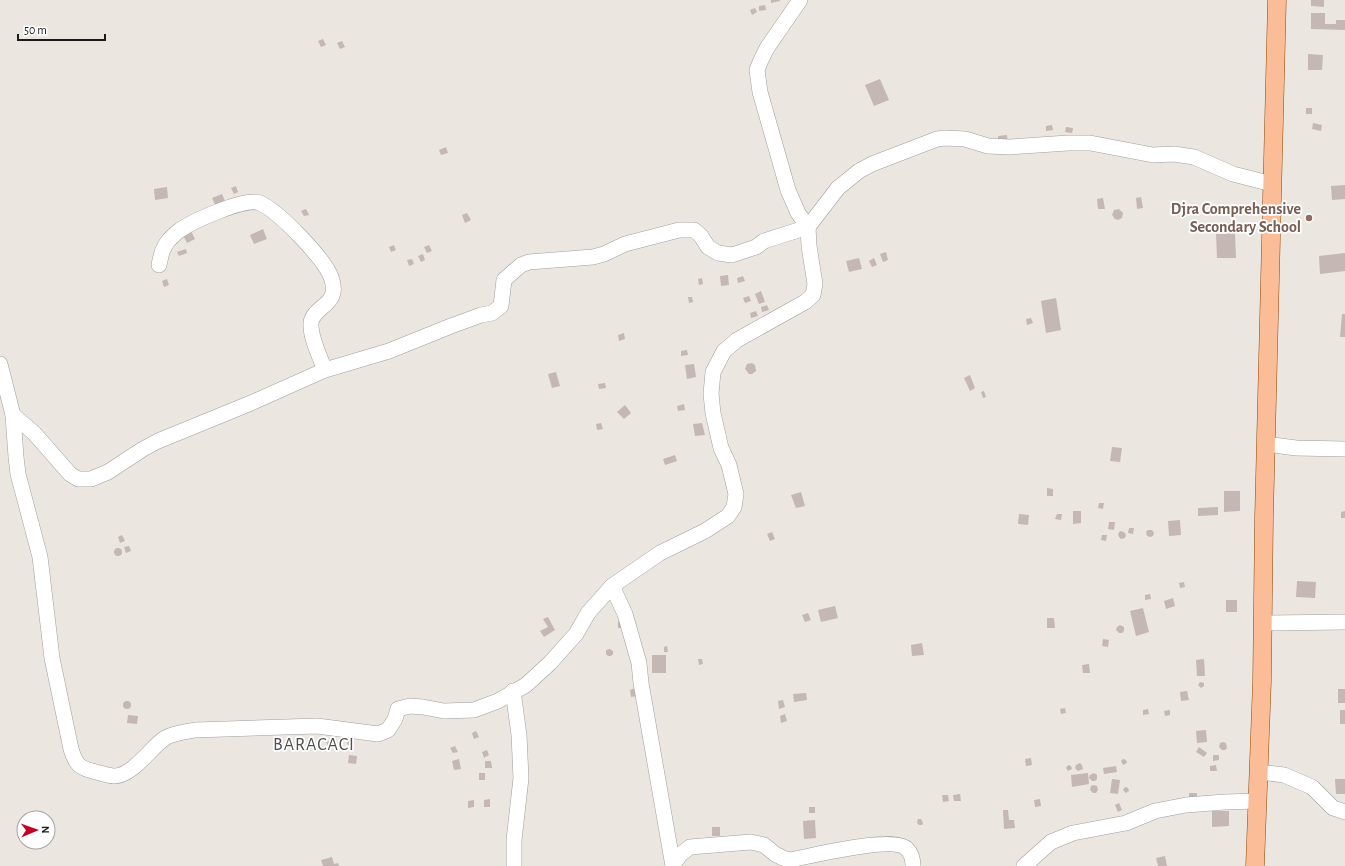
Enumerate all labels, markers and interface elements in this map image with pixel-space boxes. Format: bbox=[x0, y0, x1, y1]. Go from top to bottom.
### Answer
scale bar bbox=[18, 16, 105, 42]
text: 50 m bbox=[24, 24, 47, 36]
place label: Djra Comprehensive Secondary School bbox=[1171, 201, 1301, 236]
marker: Djra Comprehensive Secondary School bbox=[1304, 213, 1314, 223]
district label: BARACACI bbox=[273, 736, 355, 754]
north arrow bbox=[16, 810, 56, 850]
text: N bbox=[40, 826, 51, 834]

